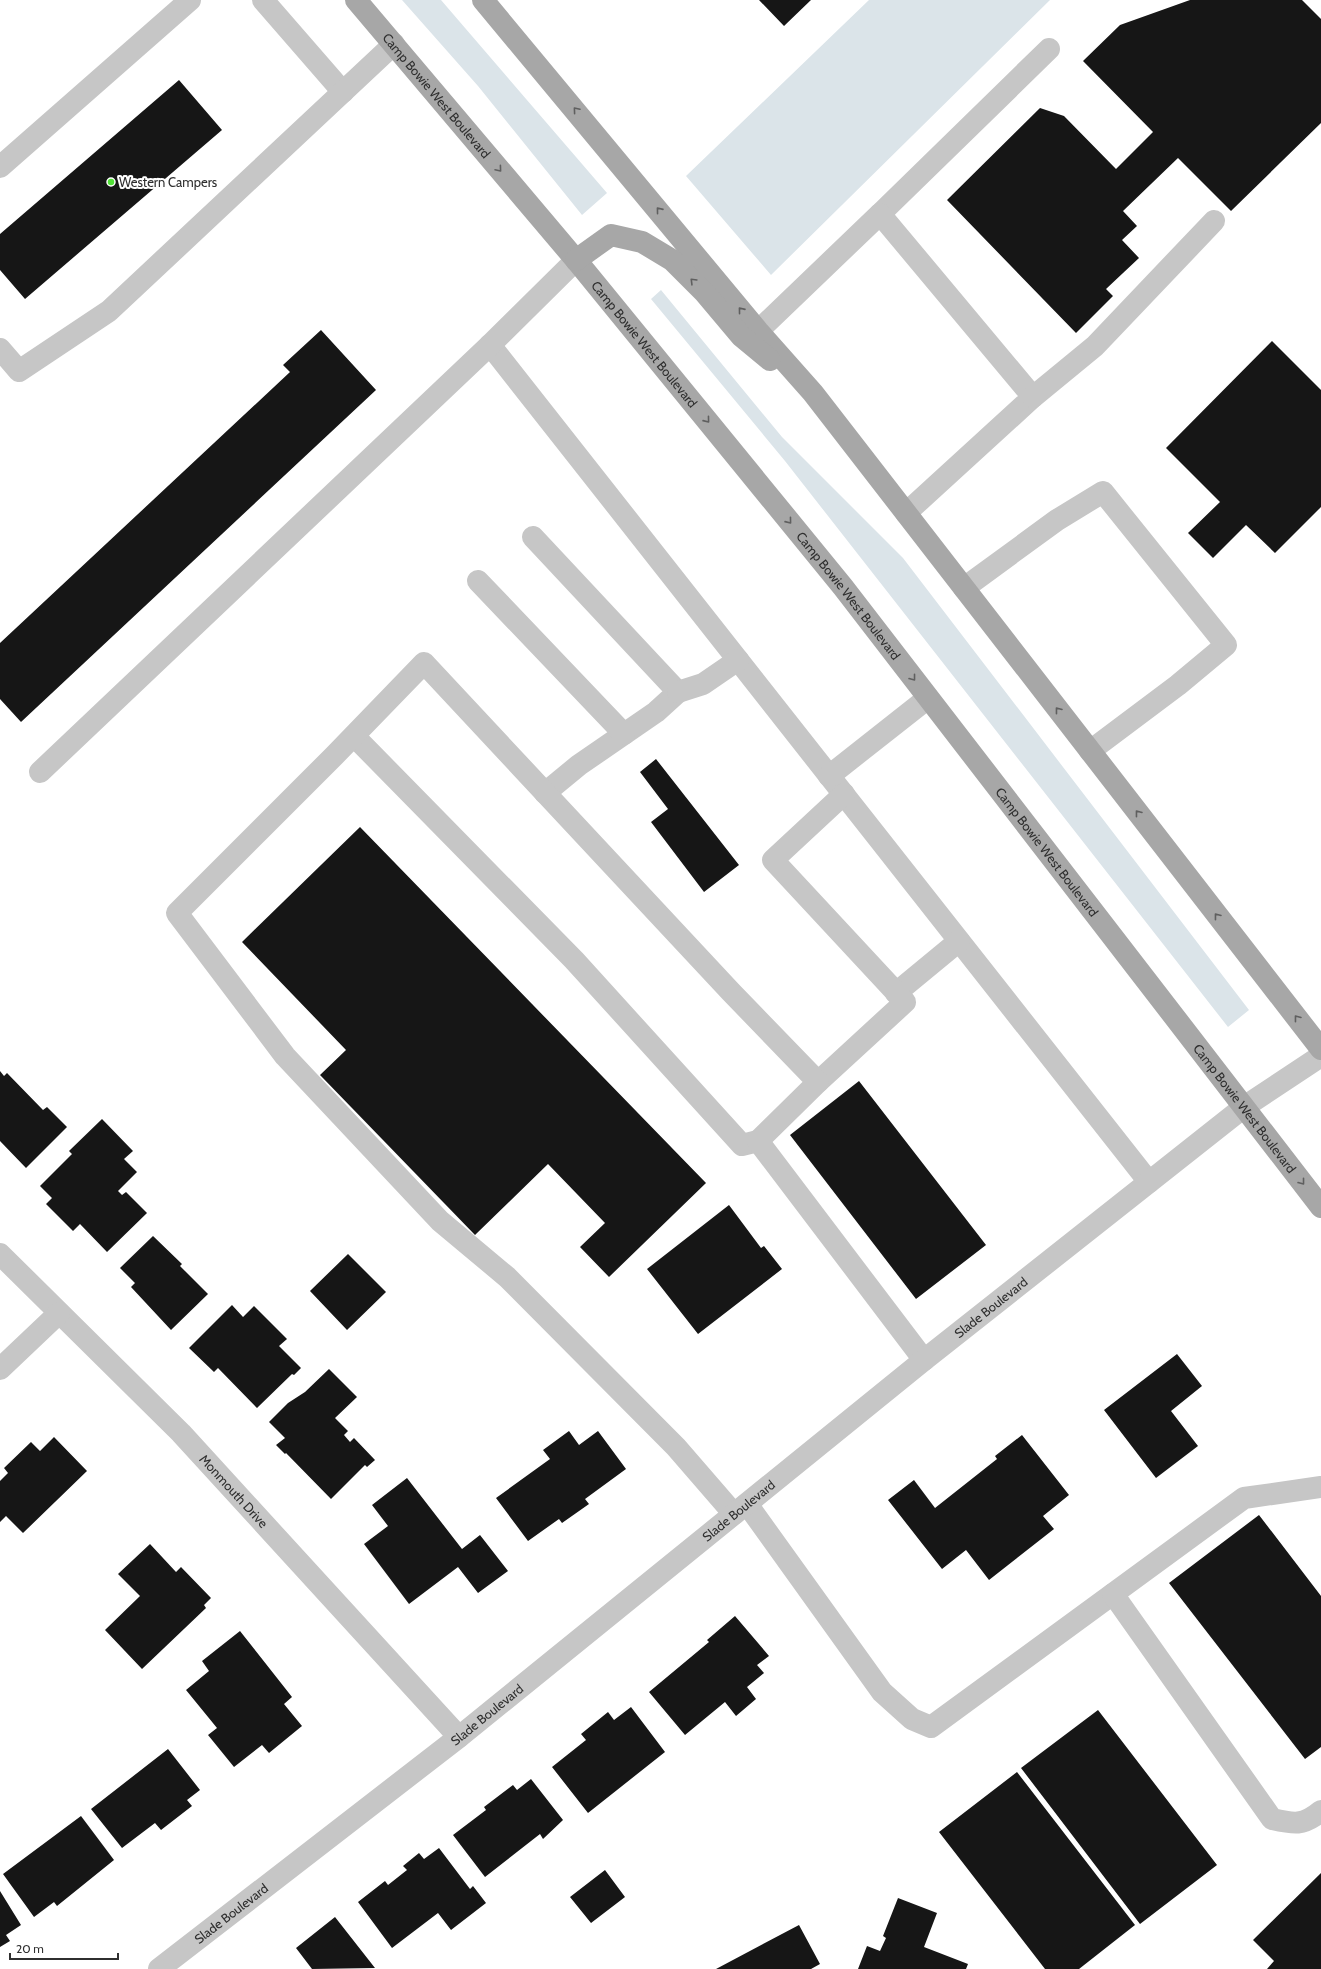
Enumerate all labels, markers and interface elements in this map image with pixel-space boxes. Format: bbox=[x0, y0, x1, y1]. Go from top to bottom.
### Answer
street label: Camp Bowie West Boulevard bbox=[379, 30, 494, 161]
one-way arrow bbox=[573, 107, 580, 114]
one-way arrow bbox=[494, 164, 501, 172]
place label: Western Campers bbox=[119, 174, 218, 190]
marker: Western Campers bbox=[106, 177, 116, 187]
one-way arrow bbox=[656, 207, 663, 214]
street label: Camp Bowie West Boulevard bbox=[588, 277, 701, 411]
one-way arrow bbox=[690, 278, 698, 286]
one-way arrow bbox=[739, 308, 746, 315]
one-way arrow bbox=[702, 416, 709, 423]
one-way arrow bbox=[784, 516, 791, 524]
street label: Camp Bowie West Boulevard bbox=[793, 528, 904, 663]
one-way arrow bbox=[908, 673, 915, 680]
one-way arrow bbox=[1056, 708, 1063, 715]
street label: Camp Bowie West Boulevard bbox=[992, 784, 1102, 919]
one-way arrow bbox=[1136, 810, 1143, 817]
one-way arrow bbox=[1215, 913, 1222, 920]
one-way arrow bbox=[1295, 1016, 1302, 1023]
street label: Camp Bowie West Boulevard bbox=[1190, 1041, 1300, 1176]
one-way arrow bbox=[1297, 1178, 1305, 1185]
street label: Slade Boulevard bbox=[951, 1273, 1031, 1341]
street label: Monmouth Drive bbox=[196, 1451, 272, 1531]
street label: Slade Boulevard bbox=[699, 1476, 778, 1545]
street label: Slade Boulevard bbox=[447, 1680, 526, 1749]
street label: Slade Boulevard bbox=[191, 1880, 271, 1947]
scale bar bbox=[10, 1935, 118, 1961]
text: 20 m bbox=[16, 1941, 44, 1956]

